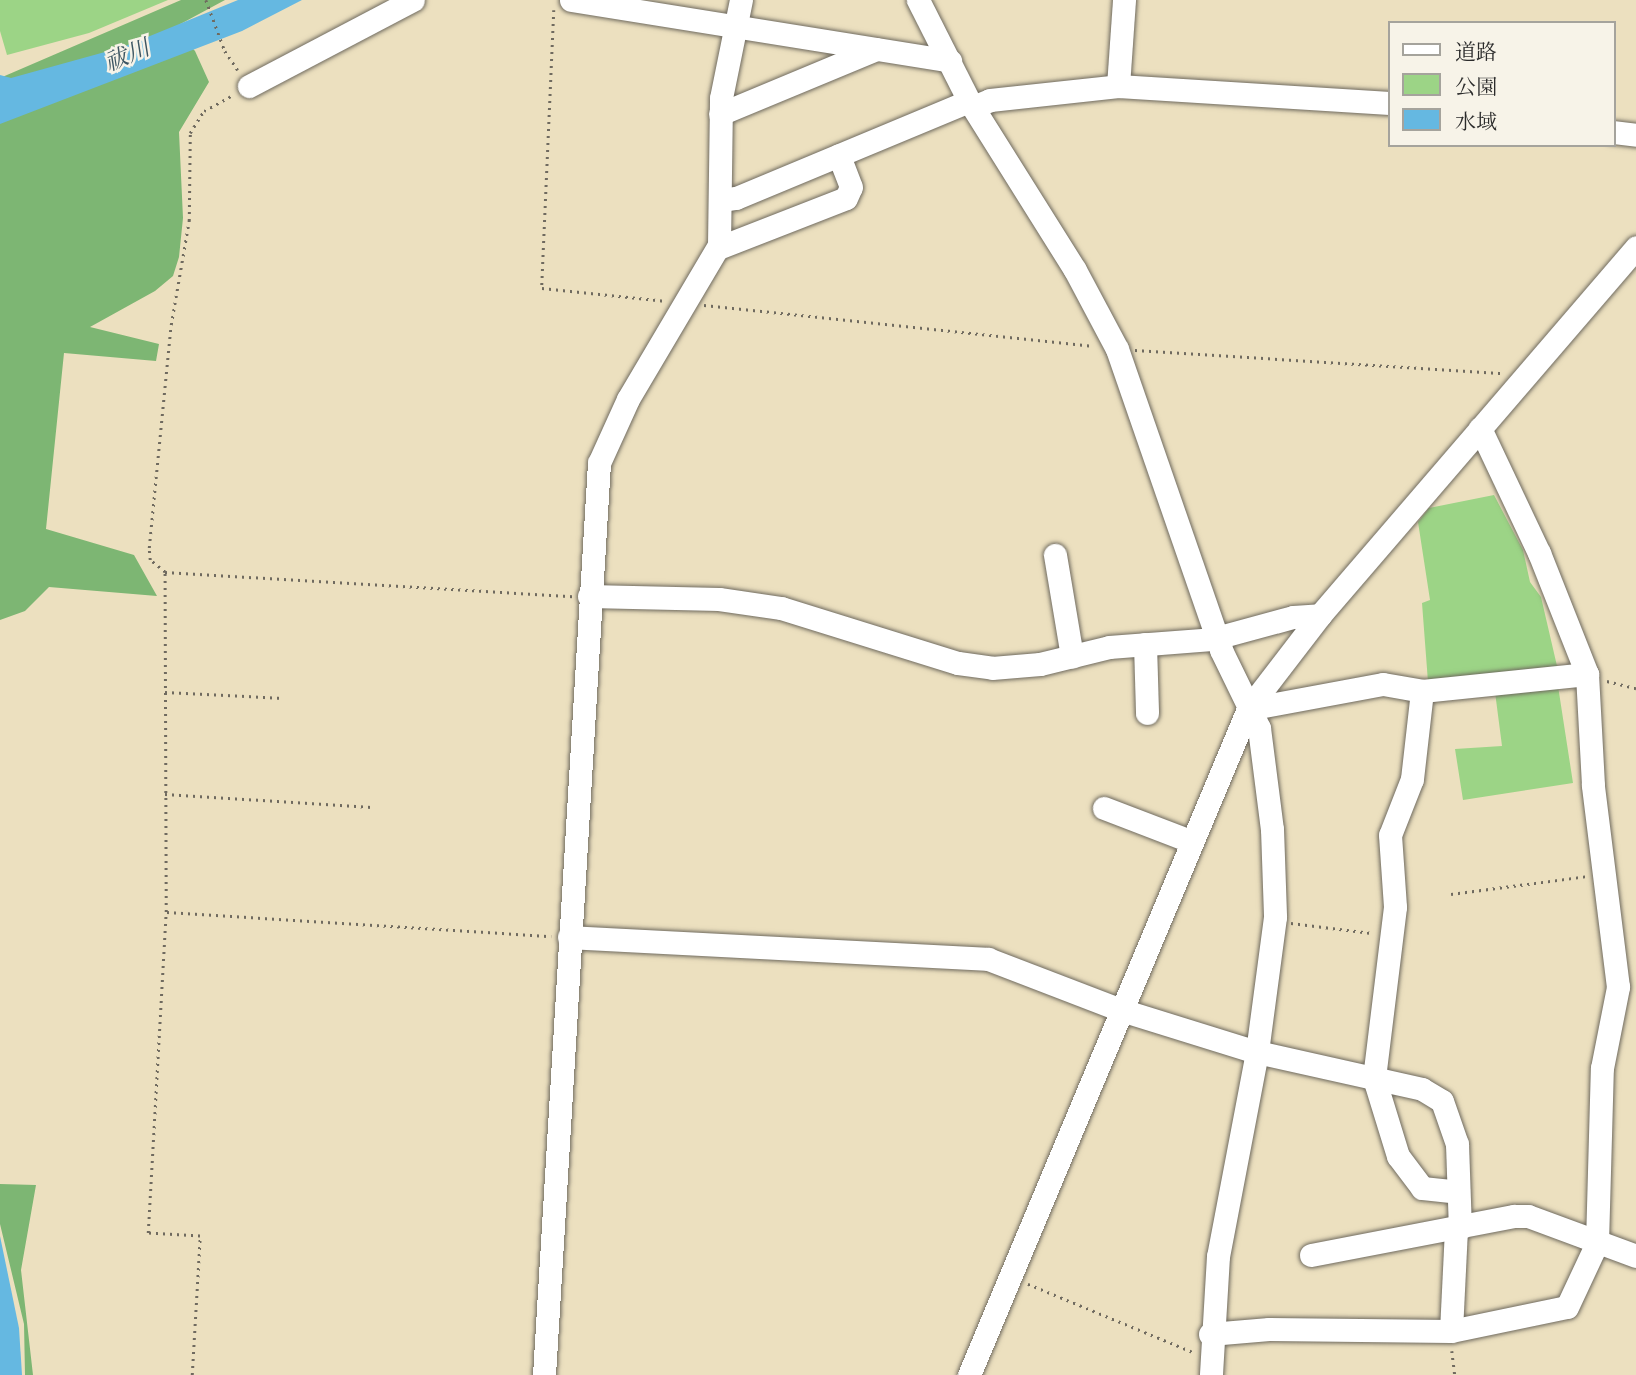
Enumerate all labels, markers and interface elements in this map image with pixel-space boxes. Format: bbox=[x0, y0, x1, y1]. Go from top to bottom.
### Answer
legend bbox=[1388, 21, 1615, 147]
water label: 祓川 bbox=[100, 33, 154, 77]
text: 道路 bbox=[1455, 39, 1497, 64]
text: 公園 bbox=[1455, 74, 1497, 99]
text: 水域 bbox=[1455, 109, 1497, 134]

